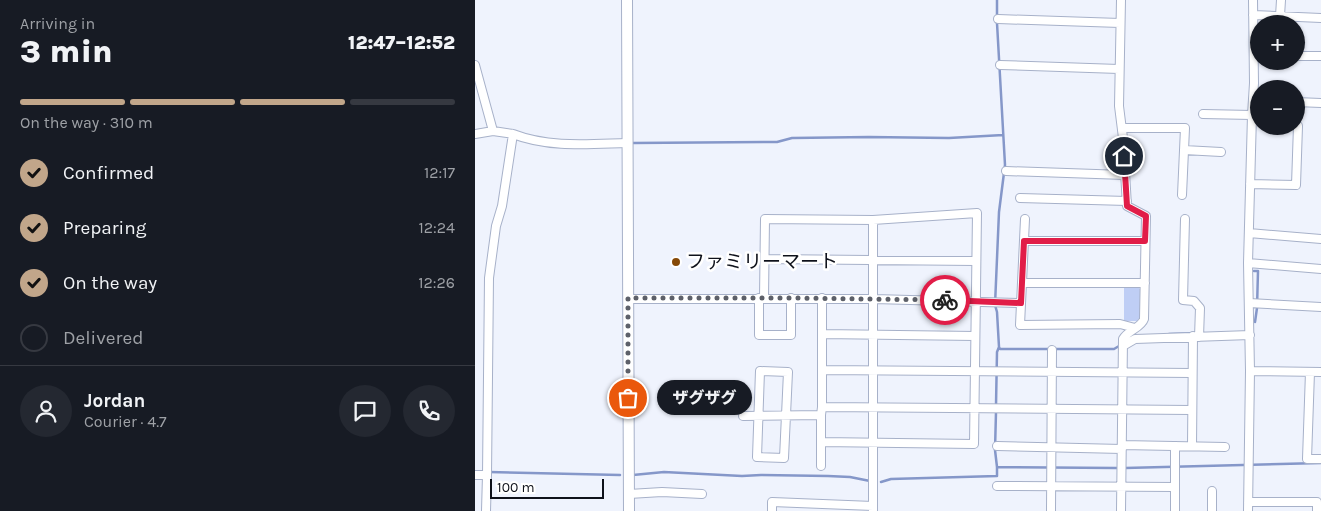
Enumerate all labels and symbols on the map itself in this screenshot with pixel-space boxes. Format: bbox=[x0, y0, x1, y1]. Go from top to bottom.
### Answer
pin bbox=[1103, 135, 1145, 177]
place label: ファミリーマート bbox=[686, 251, 838, 273]
marker: ファミリーマート bbox=[670, 256, 682, 268]
courier bbox=[920, 275, 970, 325]
pin bbox=[607, 377, 649, 419]
callout: ザグザグ bbox=[658, 380, 753, 416]
scale bar bbox=[490, 476, 604, 499]

